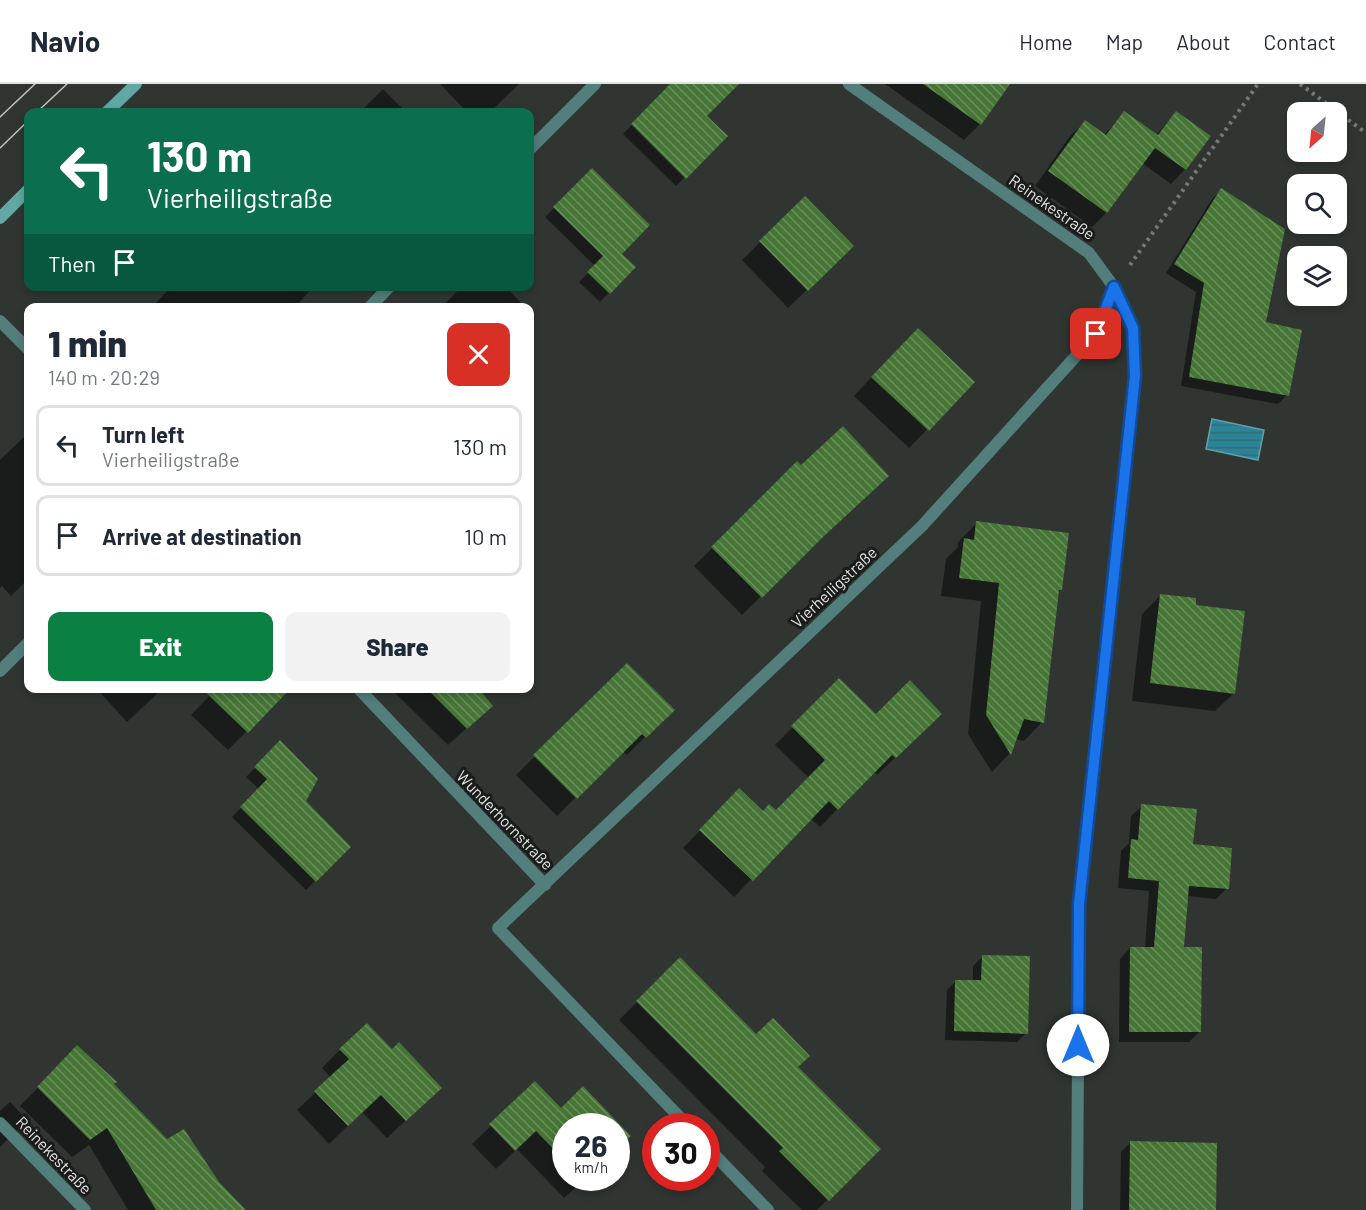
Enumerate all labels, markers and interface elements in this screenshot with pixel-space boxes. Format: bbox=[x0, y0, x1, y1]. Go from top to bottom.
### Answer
text: Navio bbox=[30, 24, 100, 58]
text: Home bbox=[1019, 29, 1073, 54]
text: Map bbox=[1106, 29, 1143, 54]
text: About bbox=[1176, 29, 1231, 54]
text: Contact bbox=[1264, 29, 1336, 54]
north arrow bbox=[1287, 102, 1347, 162]
map controls bbox=[1287, 102, 1347, 306]
text: 130 m bbox=[147, 130, 252, 180]
icon: left bbox=[48, 132, 126, 210]
street label: Reinekestraße bbox=[1006, 170, 1099, 243]
button: search bbox=[1287, 174, 1347, 234]
text: Vierheiligstraße bbox=[147, 181, 333, 213]
icon: arrive bbox=[108, 246, 141, 279]
button: layers bbox=[1287, 246, 1347, 306]
text: Then bbox=[48, 250, 96, 276]
pin bbox=[1070, 308, 1121, 359]
icon: arrive bbox=[1079, 317, 1112, 350]
text: 1 min bbox=[48, 321, 127, 364]
button: close bbox=[447, 323, 510, 386]
text: 140 m · 20:29 bbox=[48, 365, 160, 389]
text: Turn left bbox=[102, 421, 185, 447]
icon: left bbox=[51, 429, 84, 462]
text: 130 m bbox=[453, 433, 507, 459]
text: Vierheiligstraße bbox=[102, 447, 240, 471]
icon: arrive bbox=[51, 519, 84, 552]
text: Arrive at destination bbox=[102, 523, 301, 549]
text: 10 m bbox=[464, 523, 507, 549]
street label: Vierheiligstraße bbox=[787, 542, 880, 631]
button: Exit bbox=[48, 612, 273, 681]
button: Share bbox=[285, 612, 510, 681]
street label: Wunderhornstraße bbox=[453, 766, 558, 873]
position arrow bbox=[1046, 1013, 1110, 1077]
street label: Reinekestraße bbox=[13, 1112, 96, 1197]
speed limit sign: 30 bbox=[642, 1113, 720, 1191]
text: 26 bbox=[575, 1127, 607, 1163]
text: km/h bbox=[574, 1158, 608, 1176]

